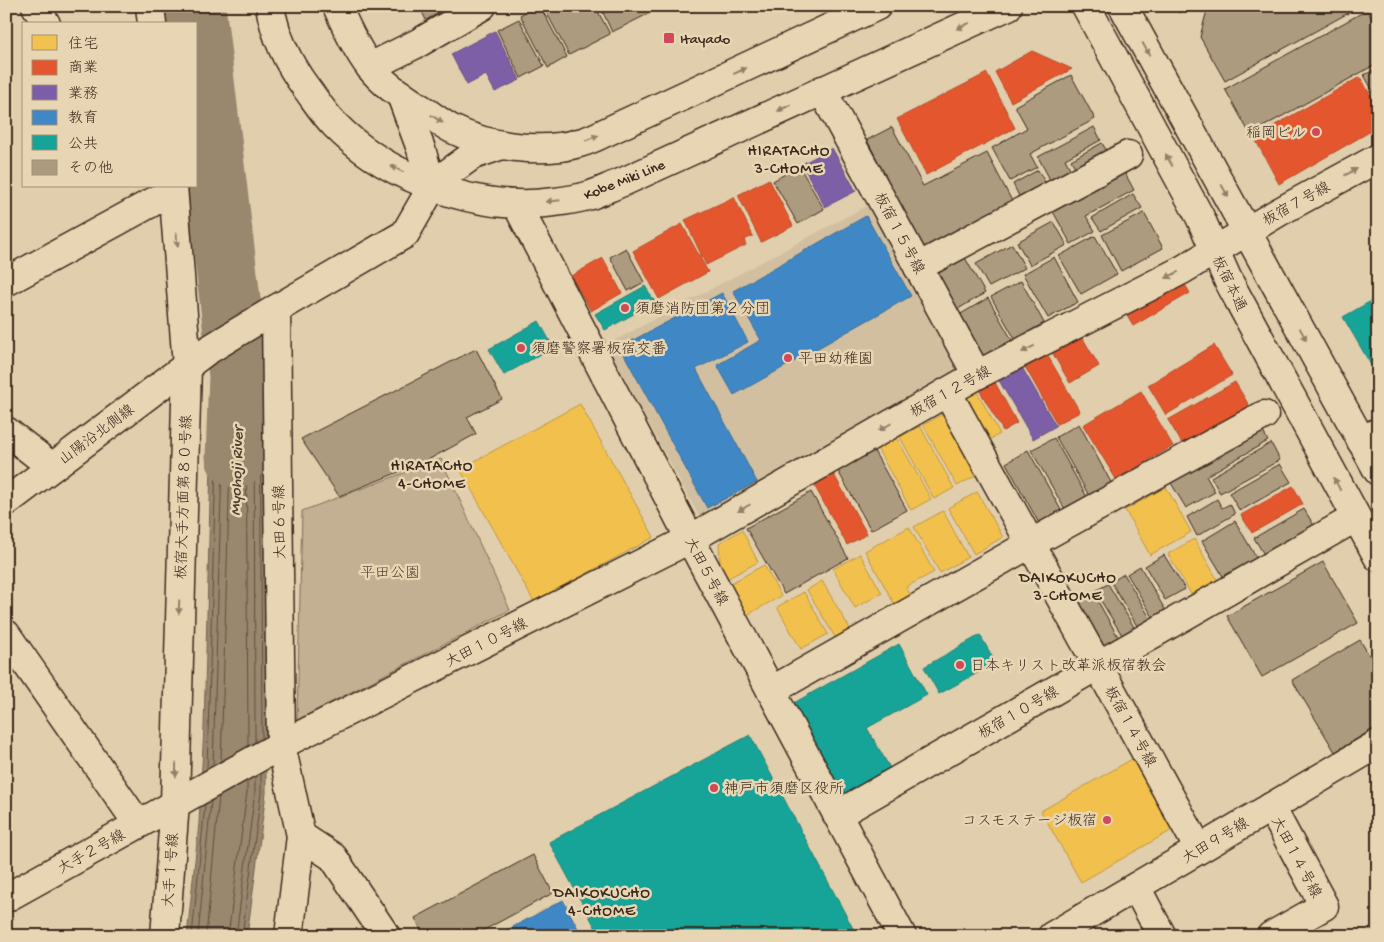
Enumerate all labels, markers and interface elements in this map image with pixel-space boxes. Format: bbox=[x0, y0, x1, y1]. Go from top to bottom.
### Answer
legend bbox=[22, 22, 198, 188]
one-way arrow bbox=[956, 22, 970, 30]
marker: Itayado bbox=[662, 31, 676, 45]
place label: Itayado bbox=[680, 31, 731, 49]
text: 住宅 bbox=[68, 36, 98, 54]
one-way arrow bbox=[1142, 42, 1151, 56]
text: 商業 bbox=[68, 59, 98, 78]
one-way arrow bbox=[733, 66, 747, 74]
text: 業務 bbox=[68, 85, 98, 104]
one-way arrow bbox=[777, 105, 791, 113]
text: 教育 bbox=[68, 109, 98, 128]
one-way arrow bbox=[430, 114, 443, 123]
place label: 稲岡ビル bbox=[1246, 125, 1306, 143]
marker: 稲岡ビル bbox=[1310, 126, 1322, 138]
one-way arrow bbox=[585, 134, 600, 142]
text: 公共 bbox=[68, 136, 98, 154]
district label: HIRATACHO 3-CHOME bbox=[748, 143, 830, 180]
one-way arrow bbox=[1165, 153, 1173, 167]
street label: Kobe Miki Line bbox=[581, 156, 668, 205]
text: その他 bbox=[68, 160, 113, 178]
one-way arrow bbox=[390, 165, 404, 173]
one-way arrow bbox=[1344, 168, 1357, 177]
street label: 板宿７号線 bbox=[1259, 178, 1334, 231]
one-way arrow bbox=[1221, 184, 1229, 198]
street label: 板宿１５号線 bbox=[869, 190, 928, 278]
one-way arrow bbox=[545, 198, 561, 206]
one-way arrow bbox=[173, 232, 181, 248]
street label: 板宿本通 bbox=[1207, 253, 1250, 315]
one-way arrow bbox=[1165, 271, 1180, 279]
place label: 須磨消防団第２分団 bbox=[635, 300, 770, 319]
marker: 須磨消防団第２分団 bbox=[619, 302, 631, 314]
one-way arrow bbox=[1299, 326, 1307, 341]
place label: 須磨警察署板宿交番 bbox=[531, 340, 666, 359]
marker: 須磨警察署板宿交番 bbox=[515, 342, 527, 354]
one-way arrow bbox=[1021, 345, 1035, 353]
place label: 平田幼稚園 bbox=[798, 351, 873, 369]
marker: 平田幼稚園 bbox=[782, 352, 794, 364]
street label: 板宿１２号線 bbox=[907, 362, 995, 422]
street label: 山陽沿北側線 bbox=[55, 401, 139, 470]
street label: 板宿大手方面第８０号線 bbox=[172, 414, 197, 580]
water label: Myohoji River bbox=[227, 423, 250, 516]
one-way arrow bbox=[879, 423, 892, 432]
district label: HIRATACHO 4-CHOME bbox=[391, 458, 473, 495]
one-way arrow bbox=[1333, 477, 1341, 491]
street label: 大田６号線 bbox=[270, 484, 291, 560]
one-way arrow bbox=[737, 504, 752, 512]
street label: 大田５号線 bbox=[680, 534, 732, 609]
park label: 平田公園 bbox=[360, 565, 420, 583]
district label: DAIKOKUCHO 3-CHOME bbox=[1018, 570, 1117, 607]
one-way arrow bbox=[175, 600, 183, 616]
street label: 大田１０号線 bbox=[442, 614, 531, 672]
place label: 日本キリスト改革派板宿教会 bbox=[970, 657, 1166, 676]
marker: 日本キリスト改革派板宿教会 bbox=[954, 659, 966, 671]
street label: 板宿１０号線 bbox=[975, 683, 1062, 744]
street label: 板宿１４号線 bbox=[1100, 683, 1160, 771]
one-way arrow bbox=[172, 762, 180, 778]
place label: 神戸市須磨区役所 bbox=[724, 780, 844, 799]
marker: 神戸市須磨区役所 bbox=[708, 782, 720, 794]
place label: コスモステージ板宿 bbox=[962, 812, 1097, 831]
marker: コスモステージ板宿 bbox=[1101, 814, 1113, 826]
street label: 大田９号線 bbox=[1179, 814, 1253, 869]
street label: 大田１４号線 bbox=[1266, 814, 1325, 902]
street label: 大手２号線 bbox=[54, 826, 129, 879]
street label: 大手１号線 bbox=[159, 832, 184, 908]
district label: DAIKOKUCHO 4-CHOME bbox=[552, 885, 651, 922]

